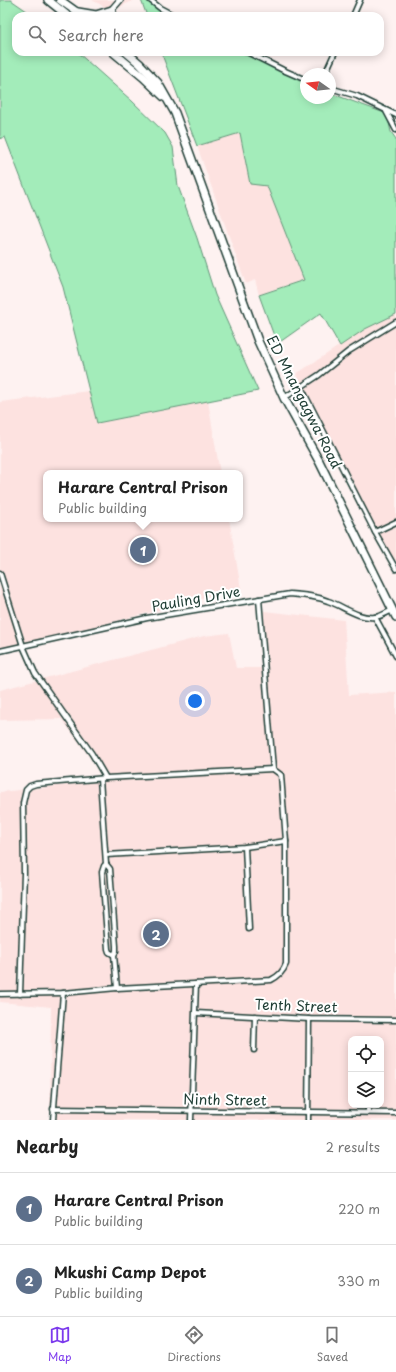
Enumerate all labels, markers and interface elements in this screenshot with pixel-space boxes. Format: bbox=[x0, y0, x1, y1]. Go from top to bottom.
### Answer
search box bbox=[12, 12, 384, 56]
icon: search bbox=[26, 23, 48, 45]
text: Search here bbox=[58, 23, 144, 46]
north arrow bbox=[300, 68, 336, 104]
street label: ED Mnangagwa Road bbox=[262, 331, 347, 472]
popup bbox=[43, 470, 243, 522]
text: Harare Central Prison bbox=[58, 475, 228, 498]
text: Public building bbox=[58, 498, 147, 517]
pin: 1 bbox=[130, 535, 156, 565]
street label: Pauling Drive bbox=[150, 580, 242, 617]
your location bbox=[185, 691, 205, 711]
pin: 2 bbox=[143, 919, 169, 949]
street label: Tenth Street bbox=[254, 994, 338, 1017]
map controls bbox=[348, 1036, 384, 1108]
button: locate bbox=[348, 1036, 384, 1072]
button: layers bbox=[348, 1072, 384, 1108]
street label: Ninth Street bbox=[183, 1088, 267, 1111]
text: Nearby bbox=[16, 1133, 78, 1159]
text: 2 results bbox=[326, 1137, 380, 1156]
text: Harare Central Prison bbox=[54, 1188, 224, 1211]
text: 1 bbox=[26, 1199, 32, 1218]
text: 220 m bbox=[338, 1199, 380, 1218]
text: Public building bbox=[54, 1211, 143, 1230]
text: Mkushi Camp Depot bbox=[54, 1260, 207, 1283]
text: 2 bbox=[24, 1271, 34, 1290]
text: 330 m bbox=[337, 1271, 380, 1290]
text: Public building bbox=[54, 1283, 143, 1302]
tab: Map bbox=[48, 1324, 71, 1365]
tab: Directions bbox=[167, 1324, 221, 1365]
tab: Saved bbox=[317, 1324, 348, 1365]

